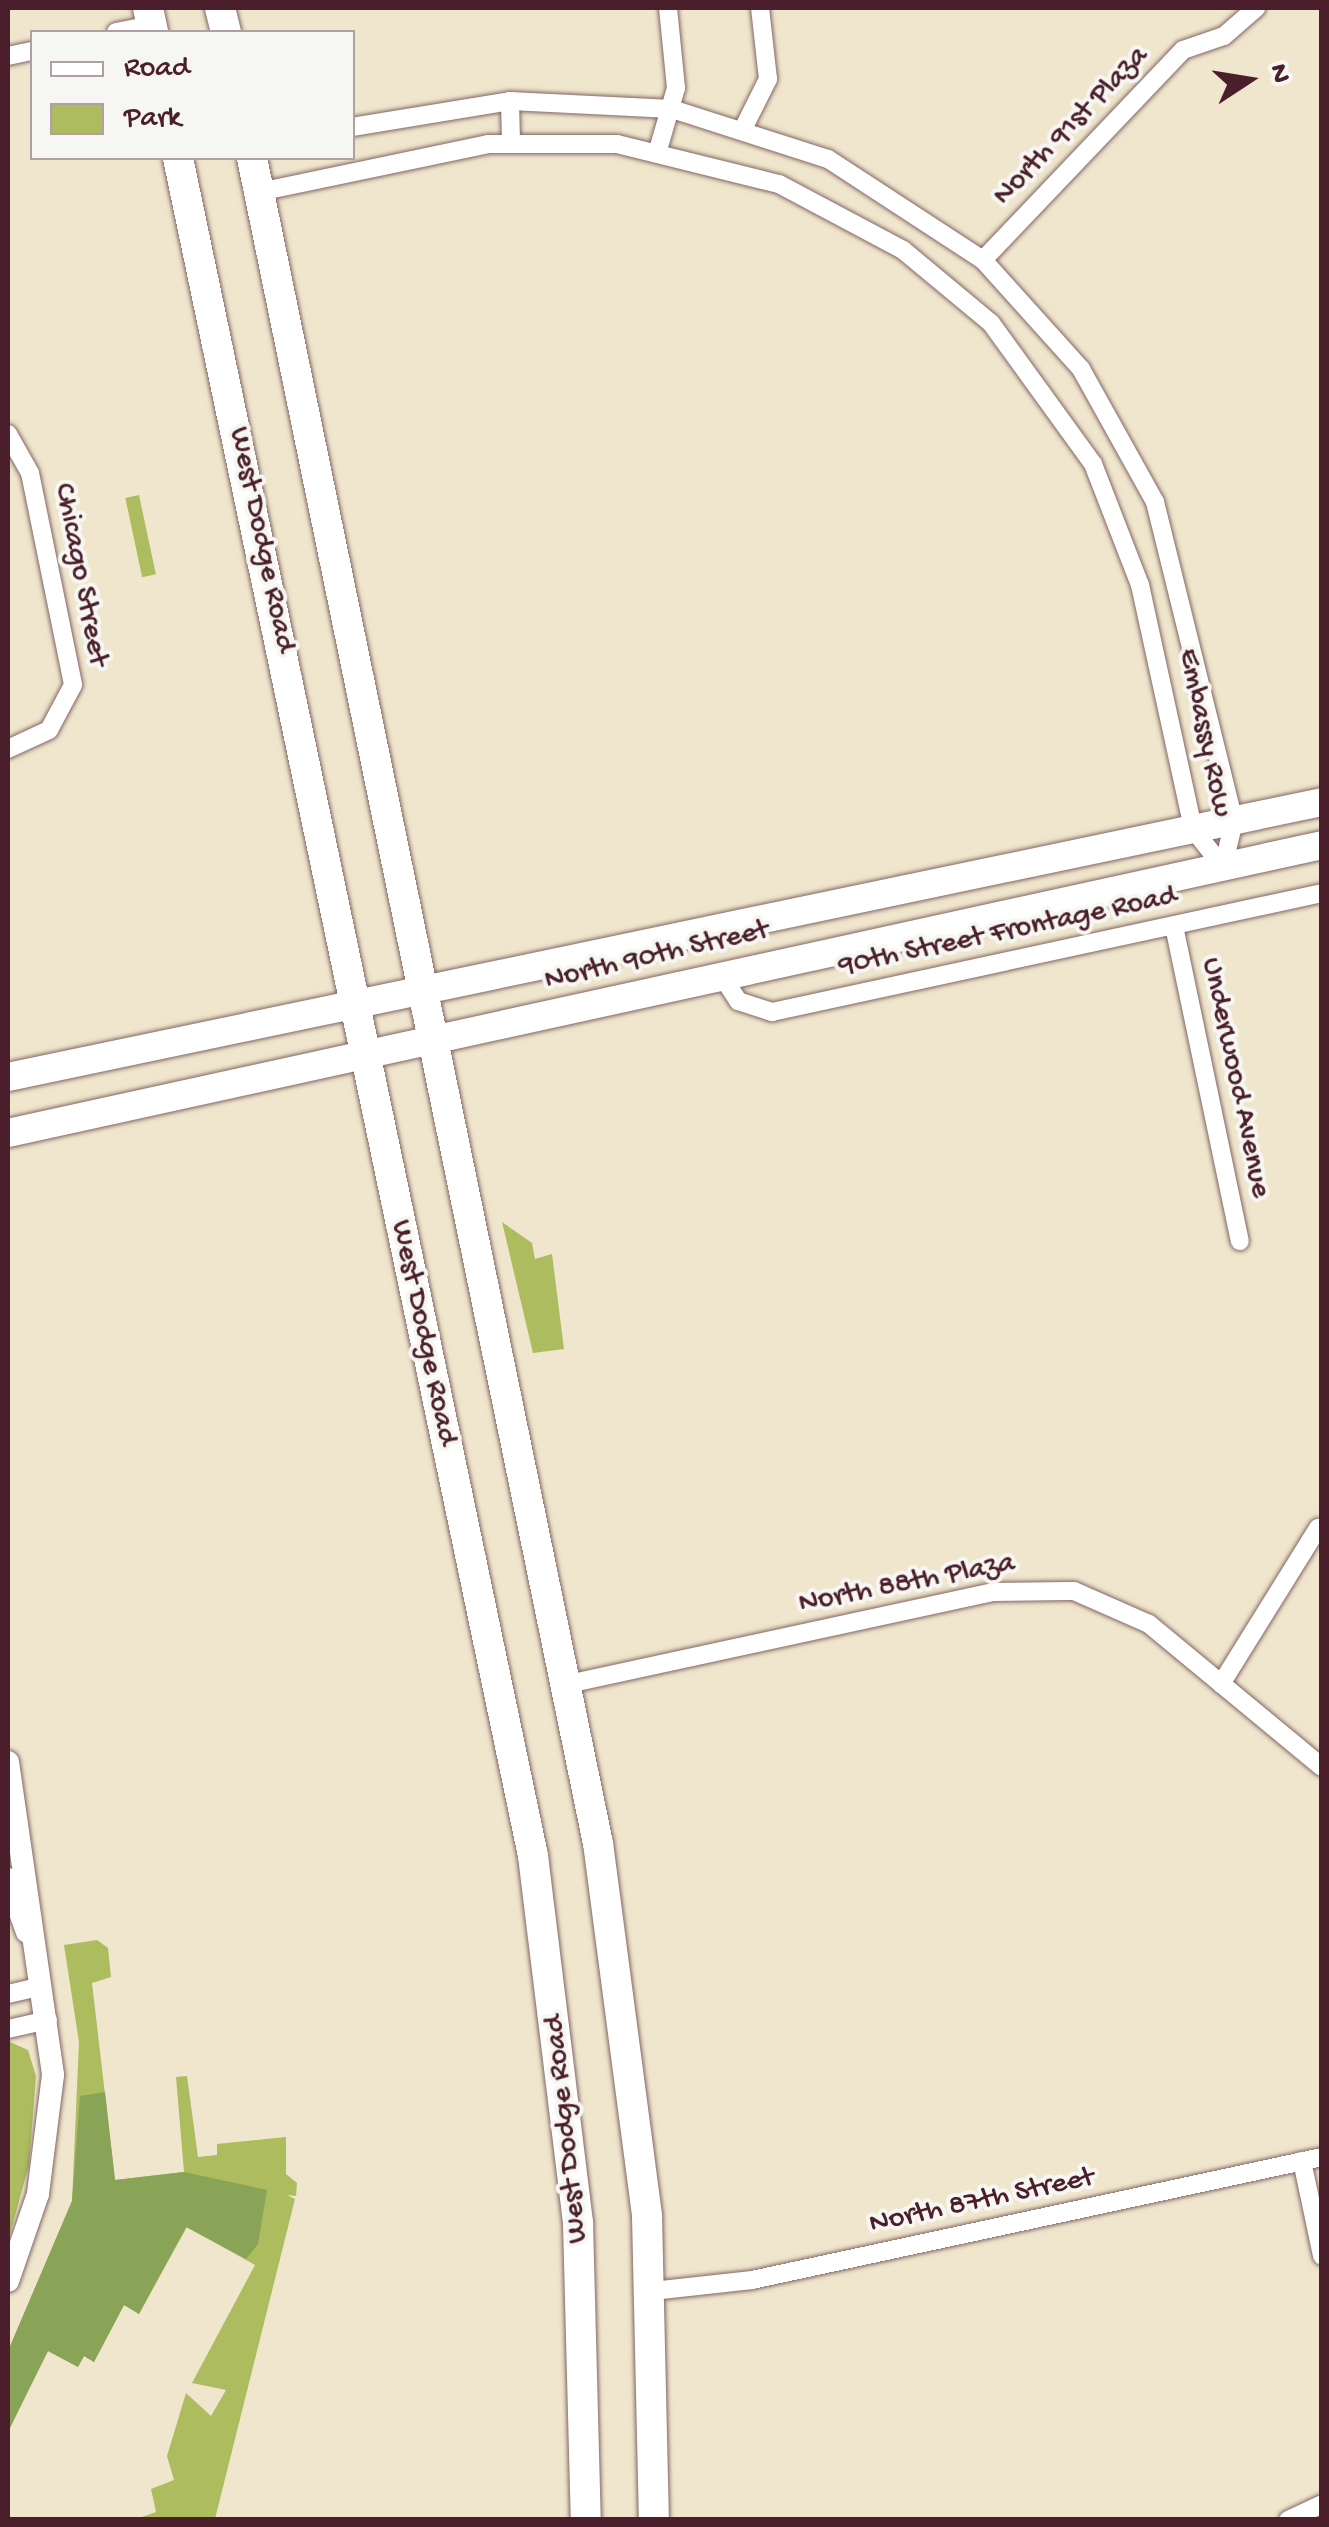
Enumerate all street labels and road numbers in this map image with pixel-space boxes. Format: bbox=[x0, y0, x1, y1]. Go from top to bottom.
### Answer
street label: North 91st Plaza bbox=[987, 40, 1157, 214]
street label: West Dodge Road bbox=[219, 424, 301, 656]
street label: Chicago Street bbox=[44, 481, 114, 669]
street label: Embassy Row bbox=[1168, 646, 1238, 820]
street label: 90th Street Frontage Road bbox=[836, 880, 1180, 986]
street label: North 90th Street bbox=[542, 914, 772, 1000]
street label: Underwood Avenue bbox=[1191, 955, 1277, 1201]
street label: West Dodge Road bbox=[381, 1217, 463, 1449]
street label: North 88th Plaza bbox=[796, 1546, 1018, 1624]
street label: West Dodge Road bbox=[538, 2013, 598, 2245]
street label: North 87th Street bbox=[866, 2161, 1098, 2243]

